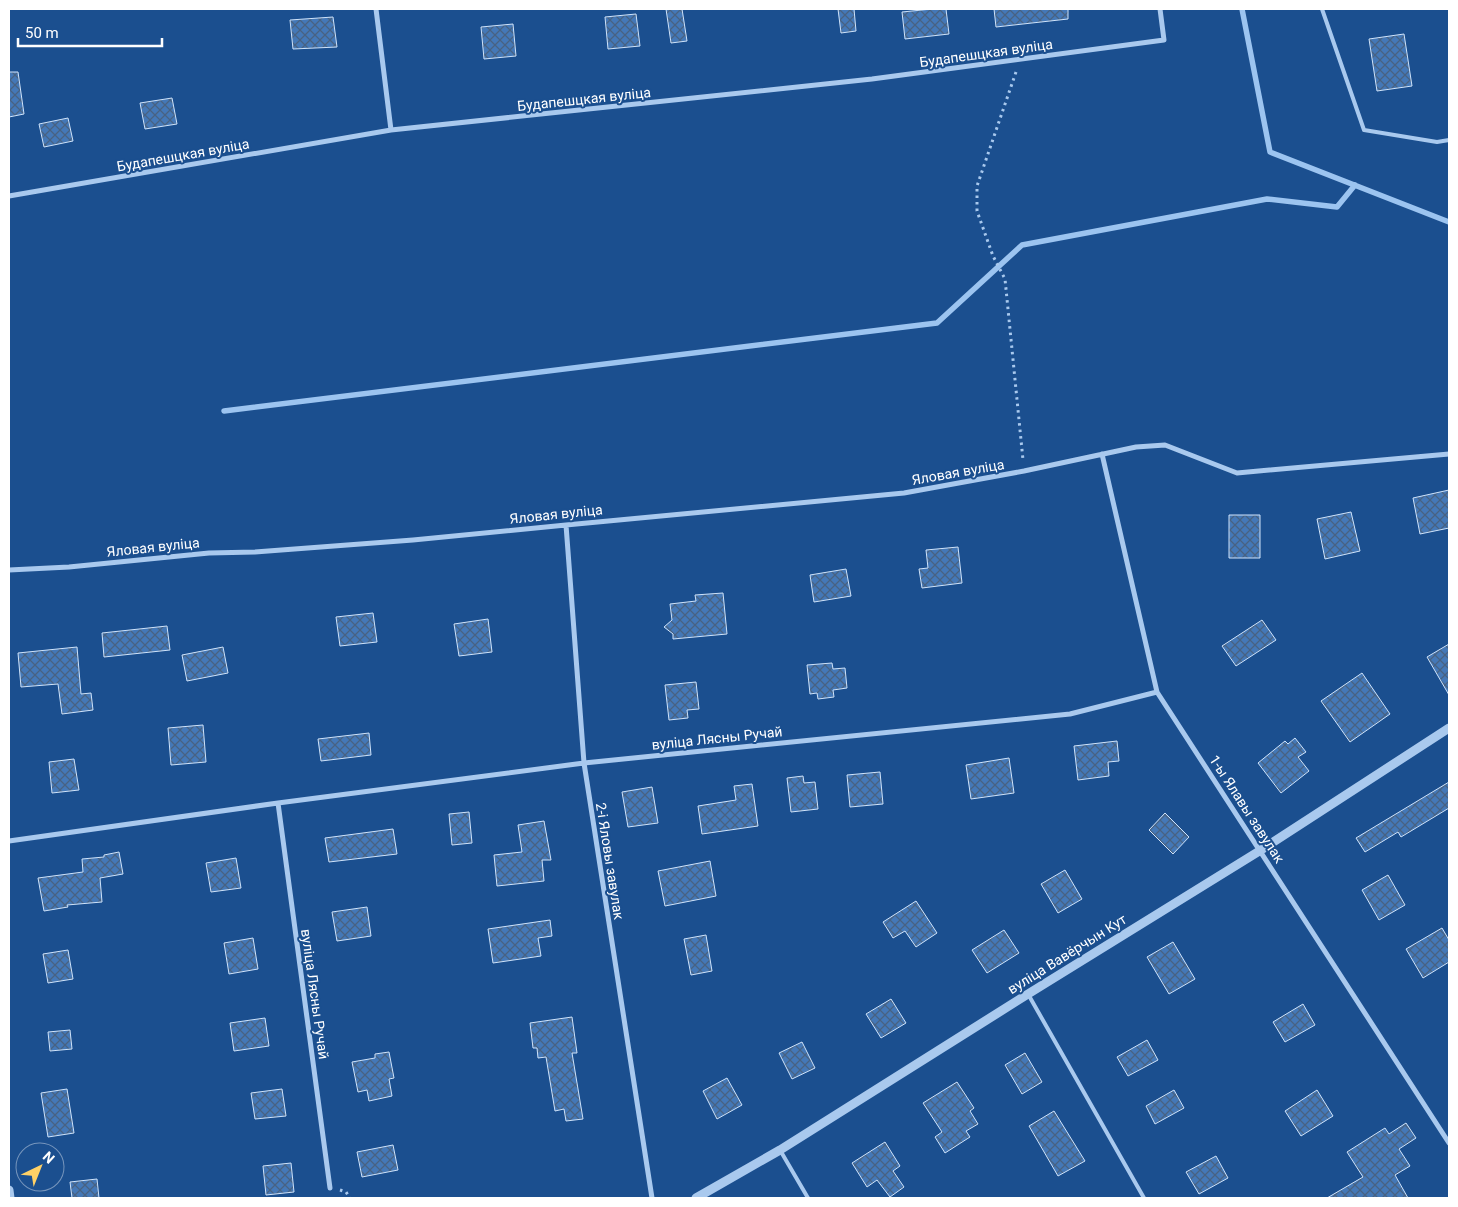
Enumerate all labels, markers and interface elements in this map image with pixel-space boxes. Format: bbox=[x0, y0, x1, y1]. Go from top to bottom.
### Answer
scale bar bbox=[18, 15, 161, 47]
text: 50 m bbox=[25, 24, 59, 42]
street label: Будапешцкая вуліца bbox=[918, 36, 1054, 70]
street label: Будапешцкая вуліца bbox=[516, 84, 652, 114]
street label: Будапешцкая вуліца bbox=[115, 135, 251, 175]
street label: Яловая вуліца bbox=[911, 456, 1005, 488]
street label: Яловая вуліца bbox=[509, 501, 603, 527]
street label: Яловая вуліца bbox=[106, 534, 200, 560]
street label: вуліца Лясны Ручай bbox=[651, 723, 783, 753]
street label: 1-ы Ялавы завулак bbox=[1206, 752, 1288, 866]
street label: 2-і Яловы завулак bbox=[593, 801, 627, 921]
street label: вуліца Вавёрчын Кут bbox=[1005, 911, 1130, 997]
street label: вуліца Лясны Ручай bbox=[298, 928, 332, 1060]
north arrow bbox=[15, 1142, 65, 1192]
text: N bbox=[40, 1148, 58, 1167]

